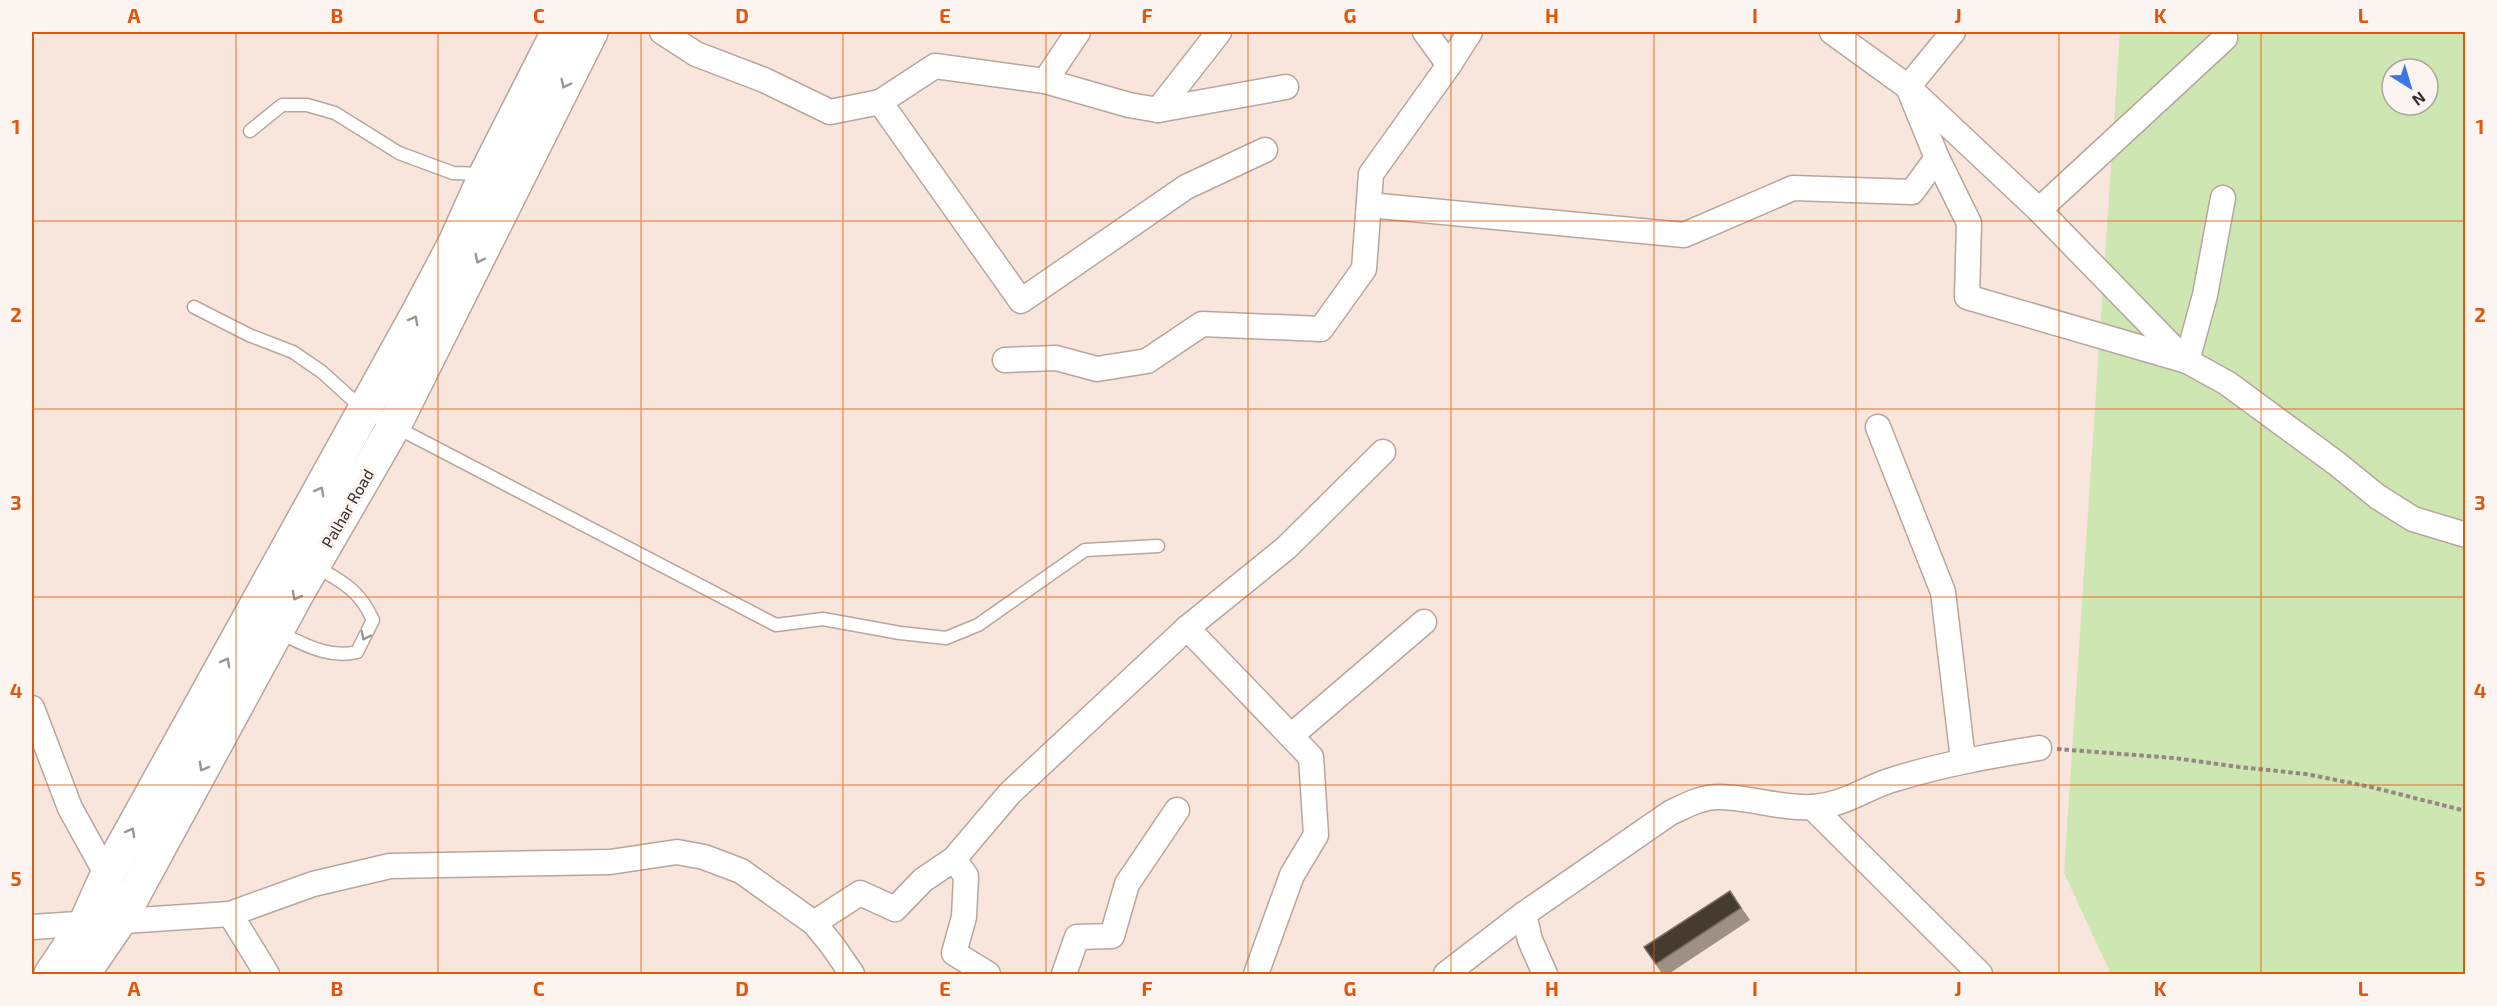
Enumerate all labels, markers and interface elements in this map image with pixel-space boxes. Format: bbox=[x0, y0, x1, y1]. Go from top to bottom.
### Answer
text: A bbox=[127, 3, 141, 27]
text: B bbox=[331, 3, 343, 27]
text: C bbox=[533, 3, 545, 27]
text: D bbox=[735, 3, 749, 27]
text: E bbox=[939, 3, 951, 27]
text: F bbox=[1141, 3, 1153, 27]
text: G bbox=[1344, 3, 1356, 27]
text: H bbox=[1545, 3, 1559, 27]
text: I bbox=[1752, 3, 1758, 27]
text: J bbox=[1954, 3, 1962, 27]
text: K bbox=[2154, 3, 2167, 27]
text: L bbox=[2358, 3, 2369, 27]
north arrow bbox=[2380, 57, 2440, 117]
one-way arrow bbox=[561, 78, 573, 89]
text: N bbox=[2409, 88, 2430, 110]
text: 1 bbox=[12, 114, 20, 138]
text: 1 bbox=[2476, 114, 2484, 138]
one-way arrow bbox=[475, 252, 486, 263]
text: 2 bbox=[10, 302, 22, 326]
text: 2 bbox=[2474, 302, 2486, 326]
one-way arrow bbox=[407, 316, 418, 327]
street label: Palhar Road bbox=[317, 465, 377, 551]
one-way arrow bbox=[313, 487, 324, 498]
text: 3 bbox=[10, 490, 22, 514]
text: 3 bbox=[2474, 490, 2486, 514]
one-way arrow bbox=[292, 590, 303, 600]
one-way arrow bbox=[361, 629, 372, 640]
one-way arrow bbox=[219, 658, 230, 668]
text: 4 bbox=[10, 678, 23, 702]
text: 4 bbox=[2474, 678, 2487, 702]
one-way arrow bbox=[199, 761, 210, 772]
one-way arrow bbox=[124, 828, 135, 839]
text: 5 bbox=[10, 866, 22, 890]
text: 5 bbox=[2474, 866, 2486, 890]
text: A bbox=[127, 976, 141, 1000]
text: B bbox=[331, 976, 343, 1000]
text: C bbox=[533, 976, 545, 1000]
text: D bbox=[735, 976, 749, 1000]
text: E bbox=[939, 976, 951, 1000]
text: F bbox=[1141, 976, 1153, 1000]
text: G bbox=[1344, 976, 1356, 1000]
text: H bbox=[1545, 976, 1559, 1000]
text: I bbox=[1752, 976, 1758, 1000]
text: J bbox=[1954, 976, 1962, 1000]
text: K bbox=[2154, 976, 2167, 1000]
text: L bbox=[2358, 976, 2369, 1000]

